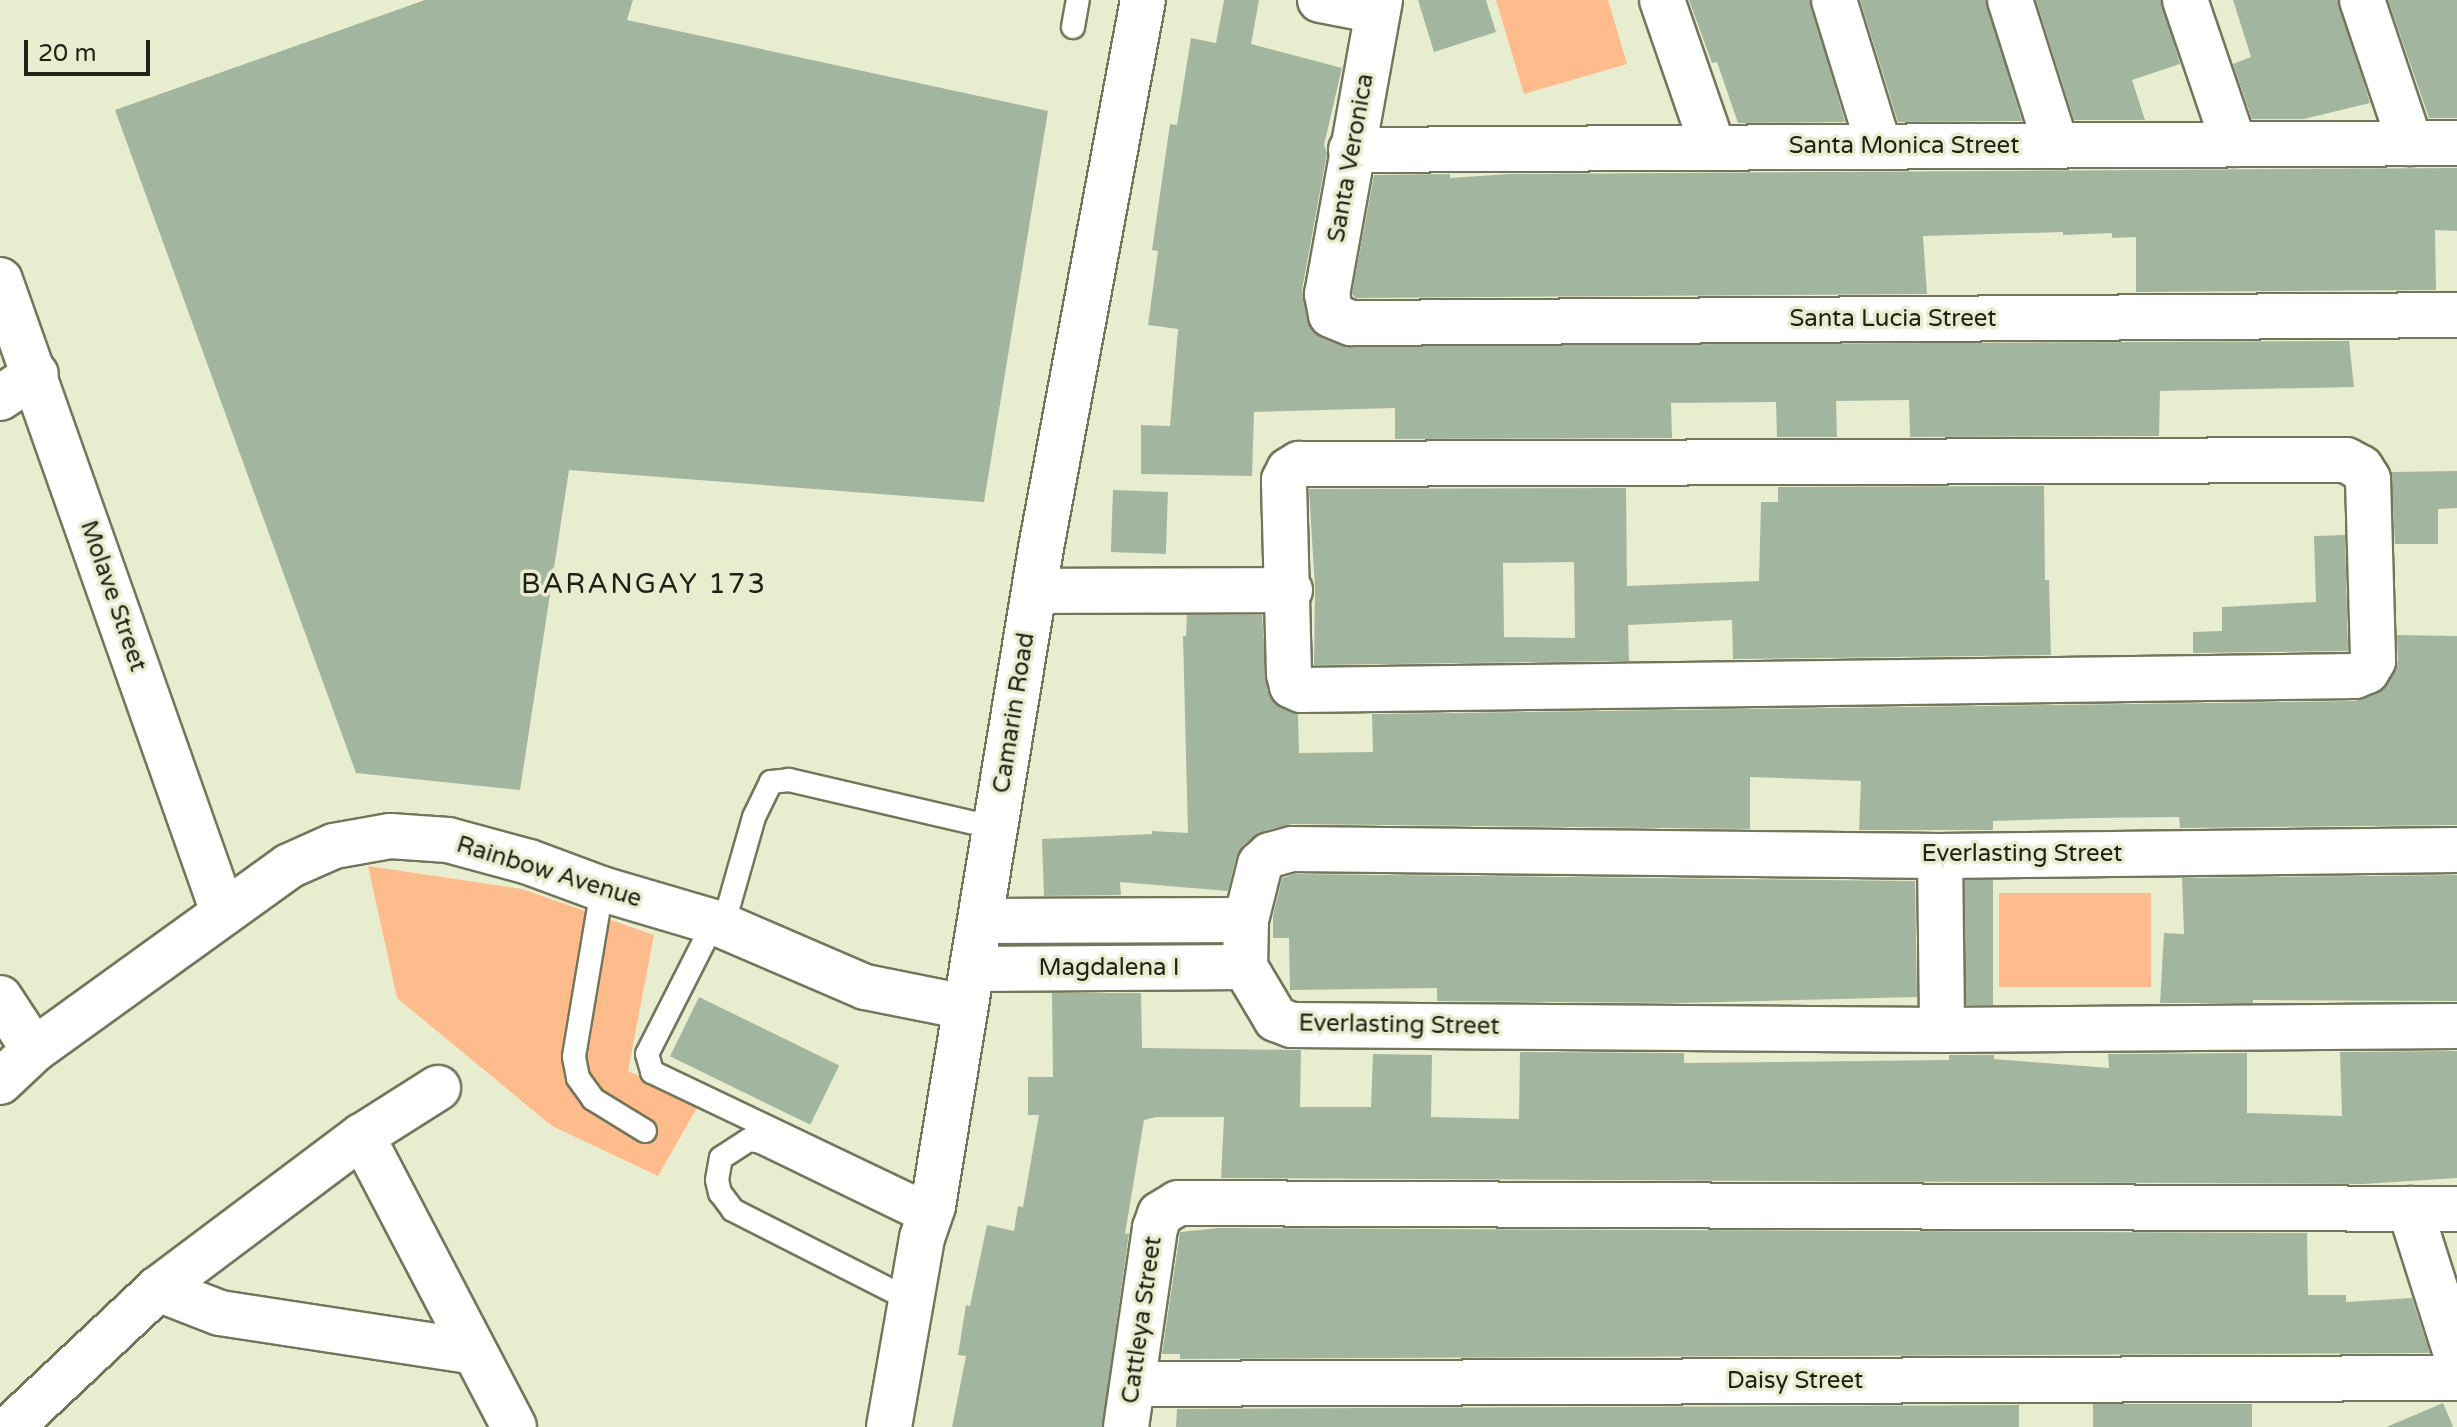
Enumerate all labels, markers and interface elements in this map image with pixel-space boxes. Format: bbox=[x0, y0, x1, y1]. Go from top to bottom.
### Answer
scale bar bbox=[28, 24, 154, 74]
text: 20 m bbox=[38, 39, 96, 68]
street label: Santa Veronica bbox=[1322, 71, 1380, 245]
street label: Santa Monica Street bbox=[1789, 132, 2019, 160]
street label: Santa Lucia Street bbox=[1789, 305, 1997, 333]
street label: Molave Street bbox=[74, 517, 152, 675]
district label: BARANGAY 173 bbox=[521, 567, 767, 601]
street label: Camarin Road bbox=[987, 631, 1041, 795]
street label: Rainbow Avenue bbox=[453, 830, 645, 914]
street label: Everlasting Street bbox=[1922, 840, 2122, 868]
street label: Magdalena I bbox=[1038, 954, 1180, 982]
street label: Everlasting Street bbox=[1298, 1009, 1500, 1041]
street label: Cattleya Street bbox=[1116, 1234, 1168, 1406]
street label: Daisy Street bbox=[1727, 1367, 1863, 1395]

